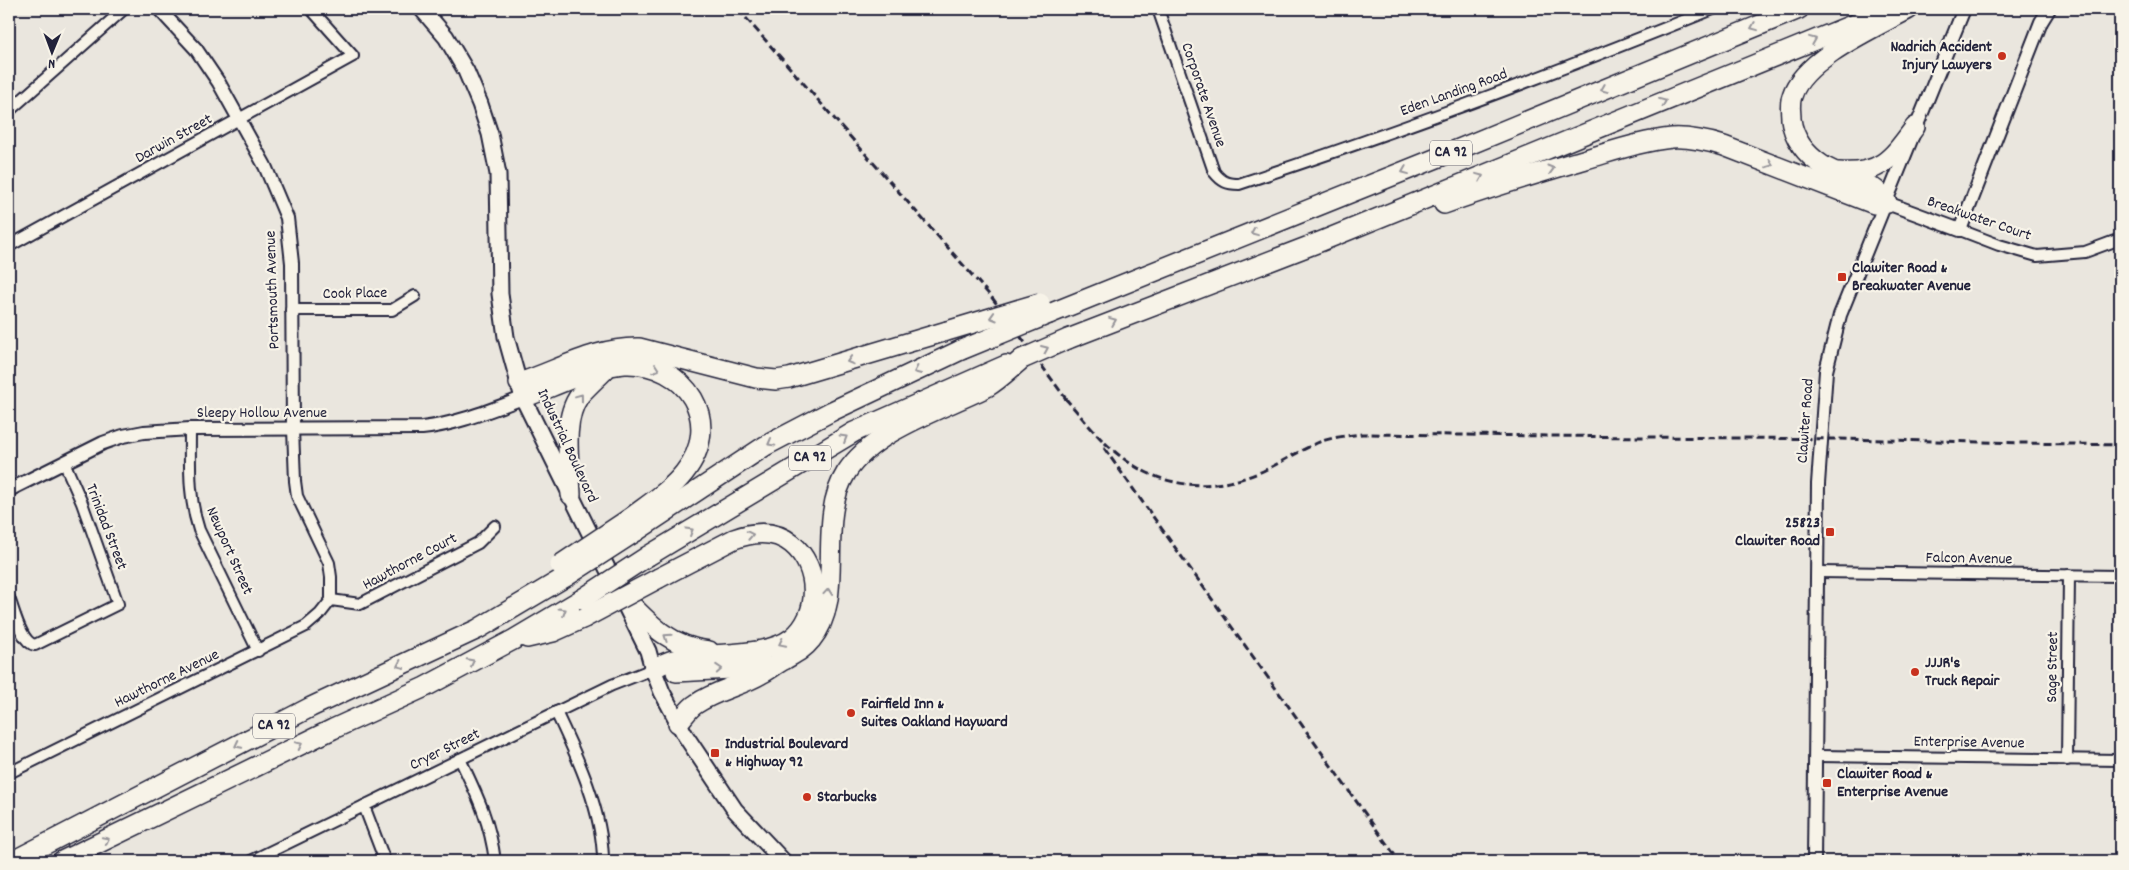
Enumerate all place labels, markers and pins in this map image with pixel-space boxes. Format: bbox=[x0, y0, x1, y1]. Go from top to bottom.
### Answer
place label: Nadrich Accident Injury Lawyers bbox=[1890, 36, 1992, 77]
marker: Nadrich Accident Injury Lawyers bbox=[1996, 50, 2008, 62]
place label: Clawiter Road & Breakwater Avenue bbox=[1852, 257, 1971, 298]
marker: Clawiter Road & Breakwater Avenue bbox=[1836, 271, 1848, 283]
place label: 25823 Clawiter Road bbox=[1735, 512, 1820, 553]
marker: 25823 Clawiter Road bbox=[1824, 526, 1836, 538]
place label: JJJR's Truck Repair bbox=[1925, 652, 2001, 693]
marker: JJJR's Truck Repair bbox=[1909, 666, 1921, 678]
place label: Fairfield Inn & Suites Oakland Hayward bbox=[861, 693, 1008, 734]
marker: Fairfield Inn & Suites Oakland Hayward bbox=[845, 707, 857, 719]
place label: Industrial Boulevard & Highway 92 bbox=[725, 733, 848, 774]
marker: Industrial Boulevard & Highway 92 bbox=[709, 747, 721, 759]
place label: Clawiter Road & Enterprise Avenue bbox=[1837, 763, 1948, 804]
marker: Clawiter Road & Enterprise Avenue bbox=[1821, 777, 1833, 789]
place label: Starbucks bbox=[817, 786, 877, 809]
marker: Starbucks bbox=[801, 791, 813, 803]

